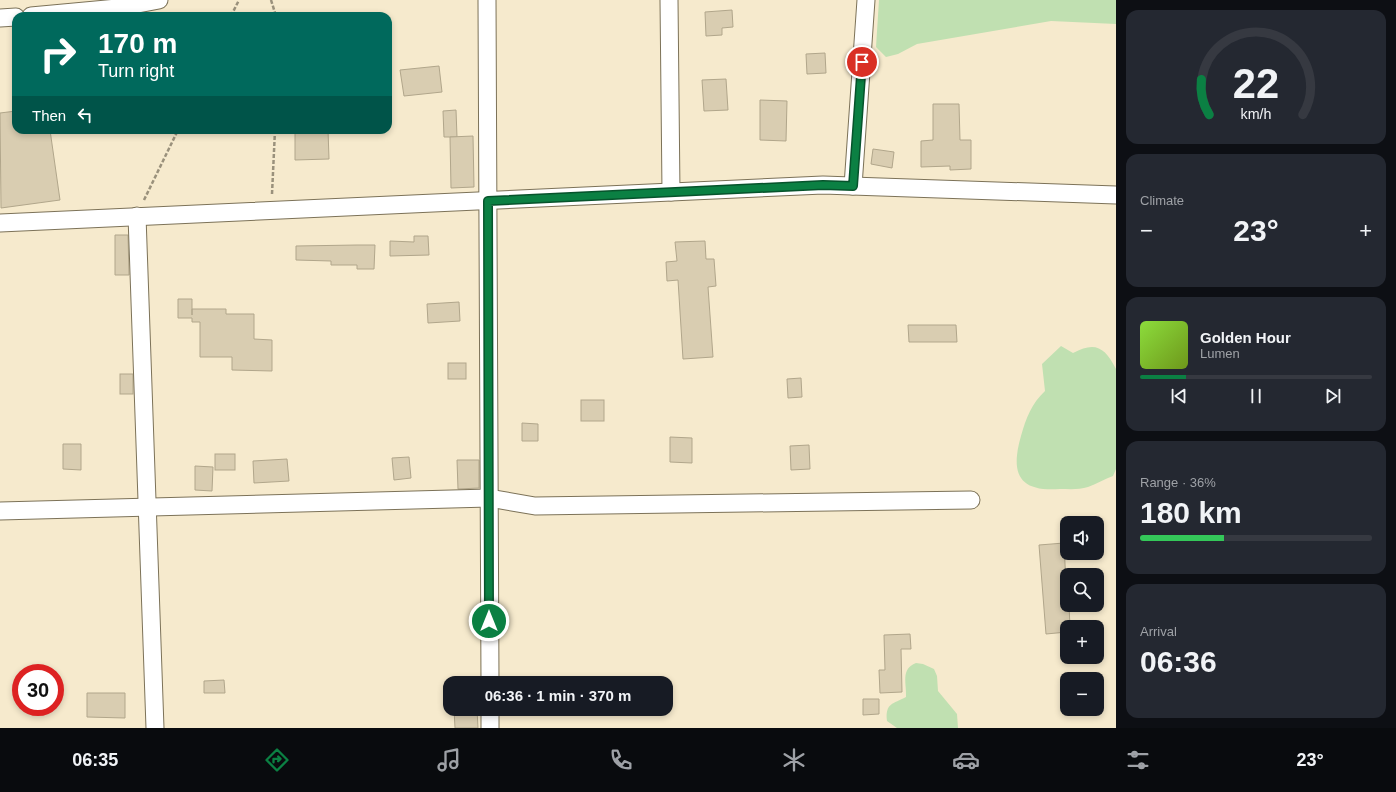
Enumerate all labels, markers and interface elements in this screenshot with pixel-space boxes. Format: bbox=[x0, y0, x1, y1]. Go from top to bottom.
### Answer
icon: right bbox=[32, 28, 84, 80]
text: 170 m bbox=[98, 28, 177, 59]
pin bbox=[845, 45, 879, 79]
icon: arrive bbox=[851, 51, 873, 73]
text: 22 bbox=[1233, 60, 1279, 107]
text: Turn right bbox=[98, 61, 174, 81]
icon: left bbox=[74, 104, 96, 126]
text: km/h bbox=[1241, 105, 1272, 121]
text: Then bbox=[32, 107, 66, 124]
text: Climate bbox=[1140, 193, 1184, 208]
text: 23° bbox=[1233, 214, 1279, 247]
text: − bbox=[1140, 218, 1153, 243]
text: + bbox=[1359, 218, 1372, 243]
text: Golden Hour bbox=[1200, 329, 1291, 346]
text: Lumen bbox=[1200, 346, 1240, 361]
icon: previous bbox=[1168, 385, 1190, 407]
icon: pause bbox=[1245, 385, 1267, 407]
icon: next bbox=[1322, 385, 1344, 407]
text: Range · 36% bbox=[1140, 475, 1216, 490]
text: 180 km bbox=[1140, 496, 1242, 529]
map controls bbox=[1060, 516, 1104, 716]
button: sound bbox=[1060, 516, 1104, 560]
button: search bbox=[1060, 568, 1104, 612]
position arrow bbox=[468, 600, 510, 642]
button: + bbox=[1060, 620, 1104, 664]
text: Arrival bbox=[1140, 624, 1177, 639]
text: 06:36 bbox=[1140, 645, 1217, 678]
speed limit sign: 30 bbox=[12, 664, 64, 716]
button: − bbox=[1060, 672, 1104, 716]
text: 06:36 · 1 min · 370 m bbox=[485, 687, 631, 704]
icon: directions bbox=[263, 746, 291, 774]
icon: music bbox=[435, 746, 463, 774]
icon: phone bbox=[607, 746, 635, 774]
icon: climate bbox=[780, 746, 808, 774]
icon: car bbox=[952, 746, 980, 774]
icon: filters bbox=[1124, 746, 1152, 774]
text: 06:35 bbox=[72, 750, 118, 770]
text: 23° bbox=[1297, 750, 1324, 770]

